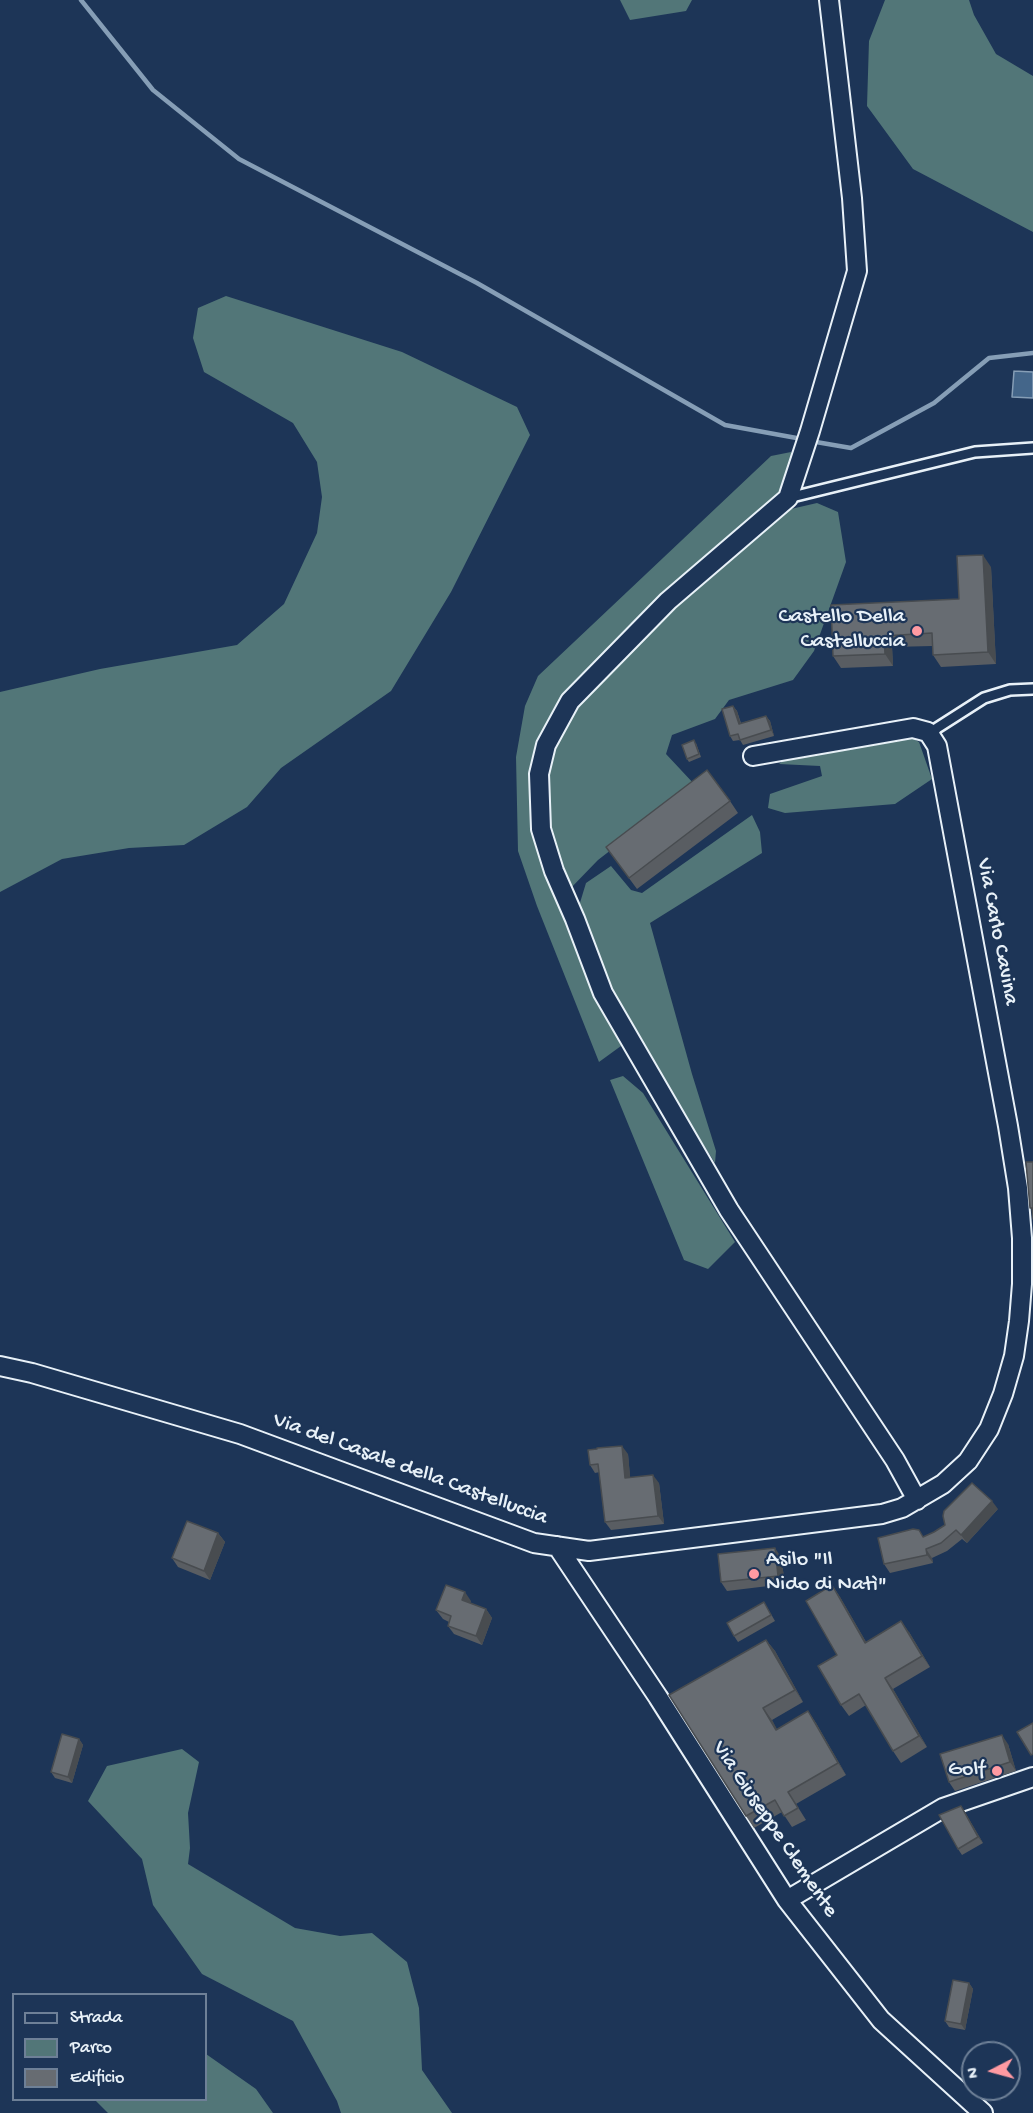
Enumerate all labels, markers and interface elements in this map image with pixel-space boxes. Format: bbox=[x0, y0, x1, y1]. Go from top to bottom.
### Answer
place label: Castello Della Castelluccia bbox=[779, 605, 905, 656]
marker: Castello Della Castelluccia bbox=[910, 624, 924, 638]
street label: Via Carlo Cavina bbox=[969, 856, 1023, 1008]
street label: Via del Casale della Castelluccia bbox=[269, 1408, 551, 1532]
place label: Asilo "Il Nido di Natì" bbox=[766, 1548, 887, 1600]
marker: Asilo "Il Nido di Natì" bbox=[747, 1567, 761, 1581]
street label: Via Giuseppe Clemente bbox=[705, 1737, 843, 1923]
place label: Golf bbox=[948, 1758, 985, 1784]
marker: Golf bbox=[990, 1764, 1004, 1778]
legend bbox=[12, 1993, 207, 2101]
text: Strada bbox=[70, 2008, 123, 2029]
text: Parco bbox=[70, 2038, 112, 2059]
north arrow bbox=[961, 2041, 1021, 2101]
text: N bbox=[965, 2067, 985, 2079]
text: Edificio bbox=[70, 2068, 124, 2089]

